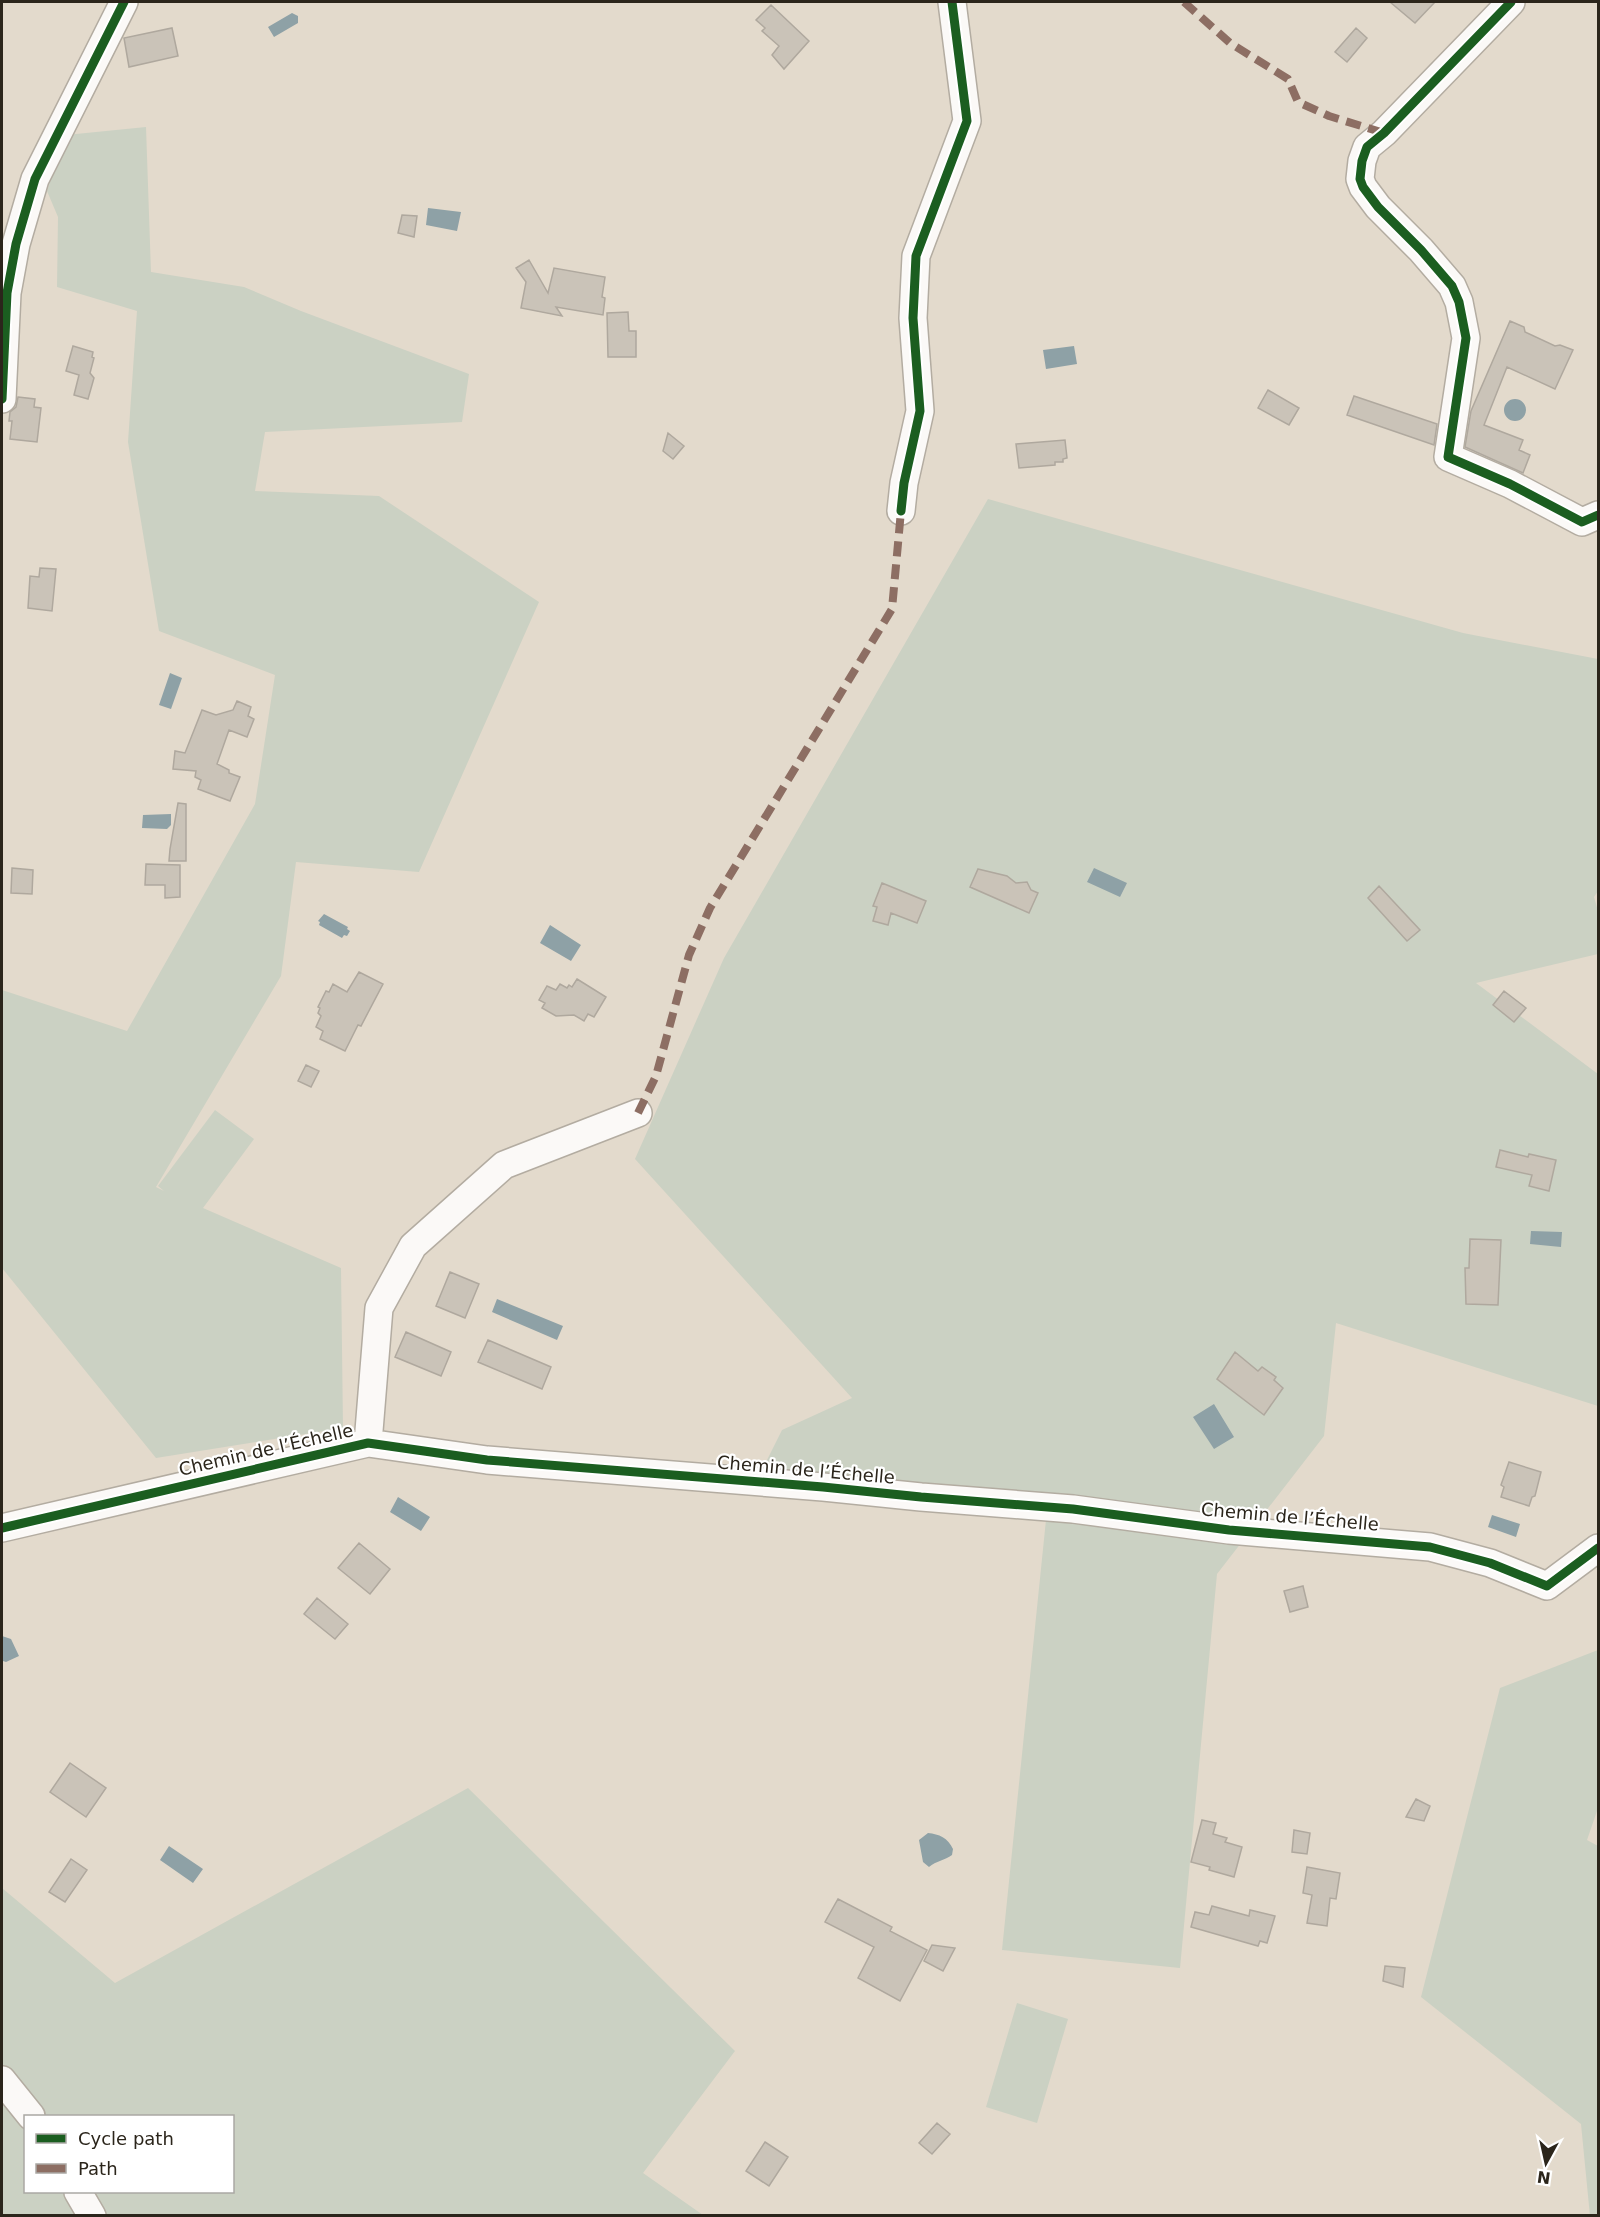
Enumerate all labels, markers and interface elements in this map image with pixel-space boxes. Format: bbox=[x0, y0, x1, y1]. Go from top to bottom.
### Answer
street label: Chemin de l’Échelle bbox=[177, 1419, 355, 1480]
street label: Chemin de l’Échelle bbox=[716, 1451, 896, 1488]
street label: Chemin de l’Échelle bbox=[1200, 1498, 1380, 1535]
legend bbox=[24, 2115, 234, 2193]
text: Cycle path bbox=[78, 2128, 174, 2149]
north arrow bbox=[1516, 2133, 1576, 2193]
text: Path bbox=[78, 2158, 118, 2179]
text: N bbox=[1536, 2167, 1552, 2188]

